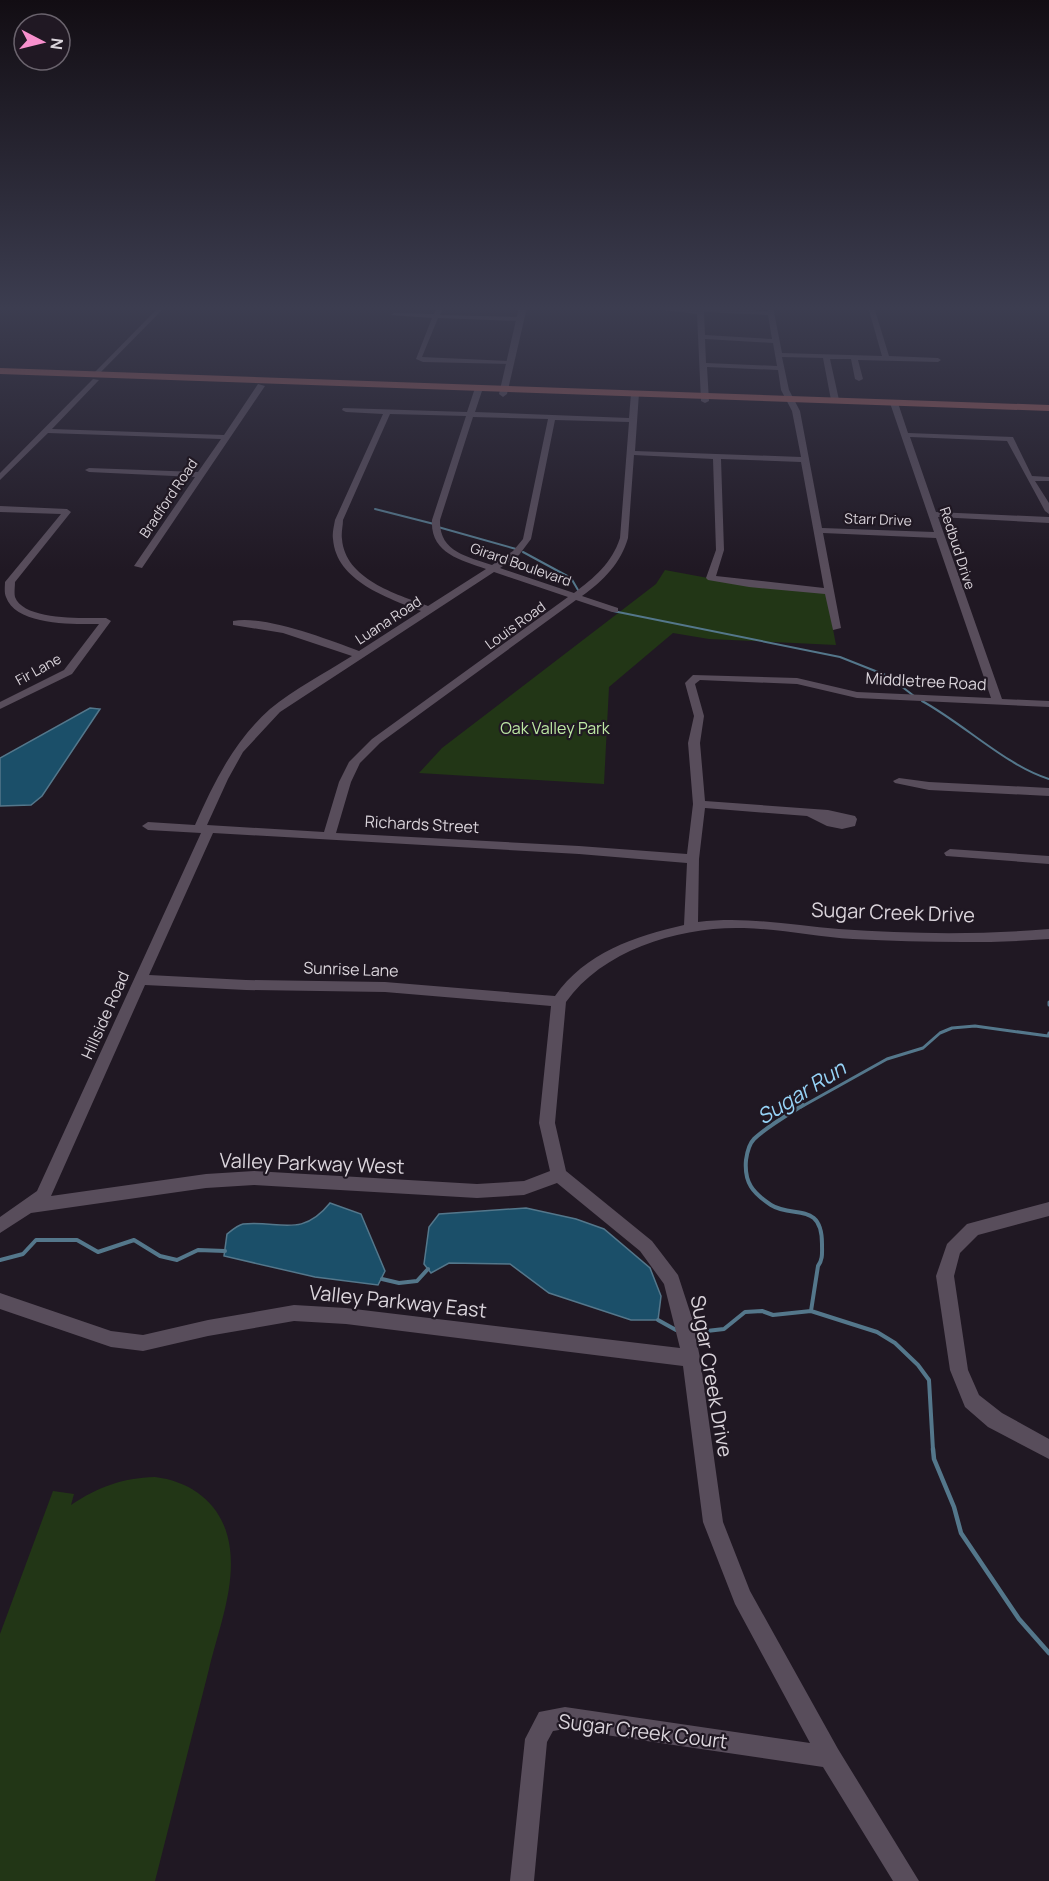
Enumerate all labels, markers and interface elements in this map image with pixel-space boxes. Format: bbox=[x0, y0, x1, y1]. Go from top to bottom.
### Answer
north arrow bbox=[12, 12, 72, 72]
text: N bbox=[45, 37, 69, 51]
street label: Bradford Road bbox=[135, 455, 201, 541]
street label: Redbud Drive bbox=[936, 504, 980, 592]
street label: Starr Drive bbox=[844, 508, 912, 530]
street label: Girard Boulevard bbox=[468, 538, 574, 590]
street label: Luana Road bbox=[351, 592, 425, 648]
street label: Louis Road bbox=[481, 597, 549, 653]
street label: Fir Lane bbox=[12, 649, 64, 689]
street label: Middletree Road bbox=[865, 667, 987, 695]
park label: Oak Valley Park bbox=[500, 717, 611, 739]
street label: Richards Street bbox=[364, 810, 480, 838]
street label: Sugar Creek Drive bbox=[811, 896, 975, 928]
street label: Sunrise Lane bbox=[303, 956, 399, 982]
street label: Hillside Road bbox=[76, 967, 134, 1063]
water label: Sugar Run bbox=[751, 1053, 852, 1130]
street label: Valley Parkway West bbox=[219, 1146, 405, 1180]
street label: Valley Parkway East bbox=[308, 1278, 488, 1324]
street label: Sugar Creek Drive bbox=[684, 1293, 740, 1459]
street label: Sugar Creek Court bbox=[557, 1707, 729, 1755]

